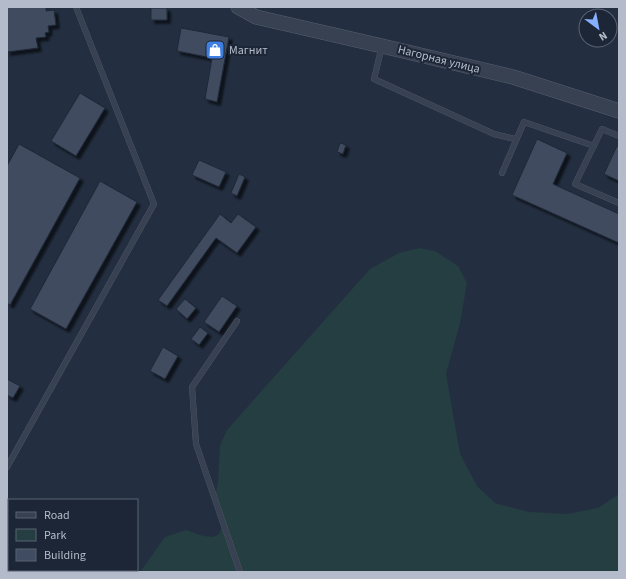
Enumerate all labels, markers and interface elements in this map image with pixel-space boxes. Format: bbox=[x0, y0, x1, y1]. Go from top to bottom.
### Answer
north arrow bbox=[578, 8, 618, 48]
text: N bbox=[596, 28, 610, 44]
shop icon: Магнит bbox=[204, 39, 226, 61]
street label: Нагорная улица bbox=[396, 41, 482, 78]
place label: Магнит bbox=[229, 42, 268, 59]
legend bbox=[8, 499, 138, 571]
text: Road bbox=[44, 507, 70, 524]
text: Park bbox=[44, 527, 66, 544]
text: Building bbox=[44, 547, 86, 564]

